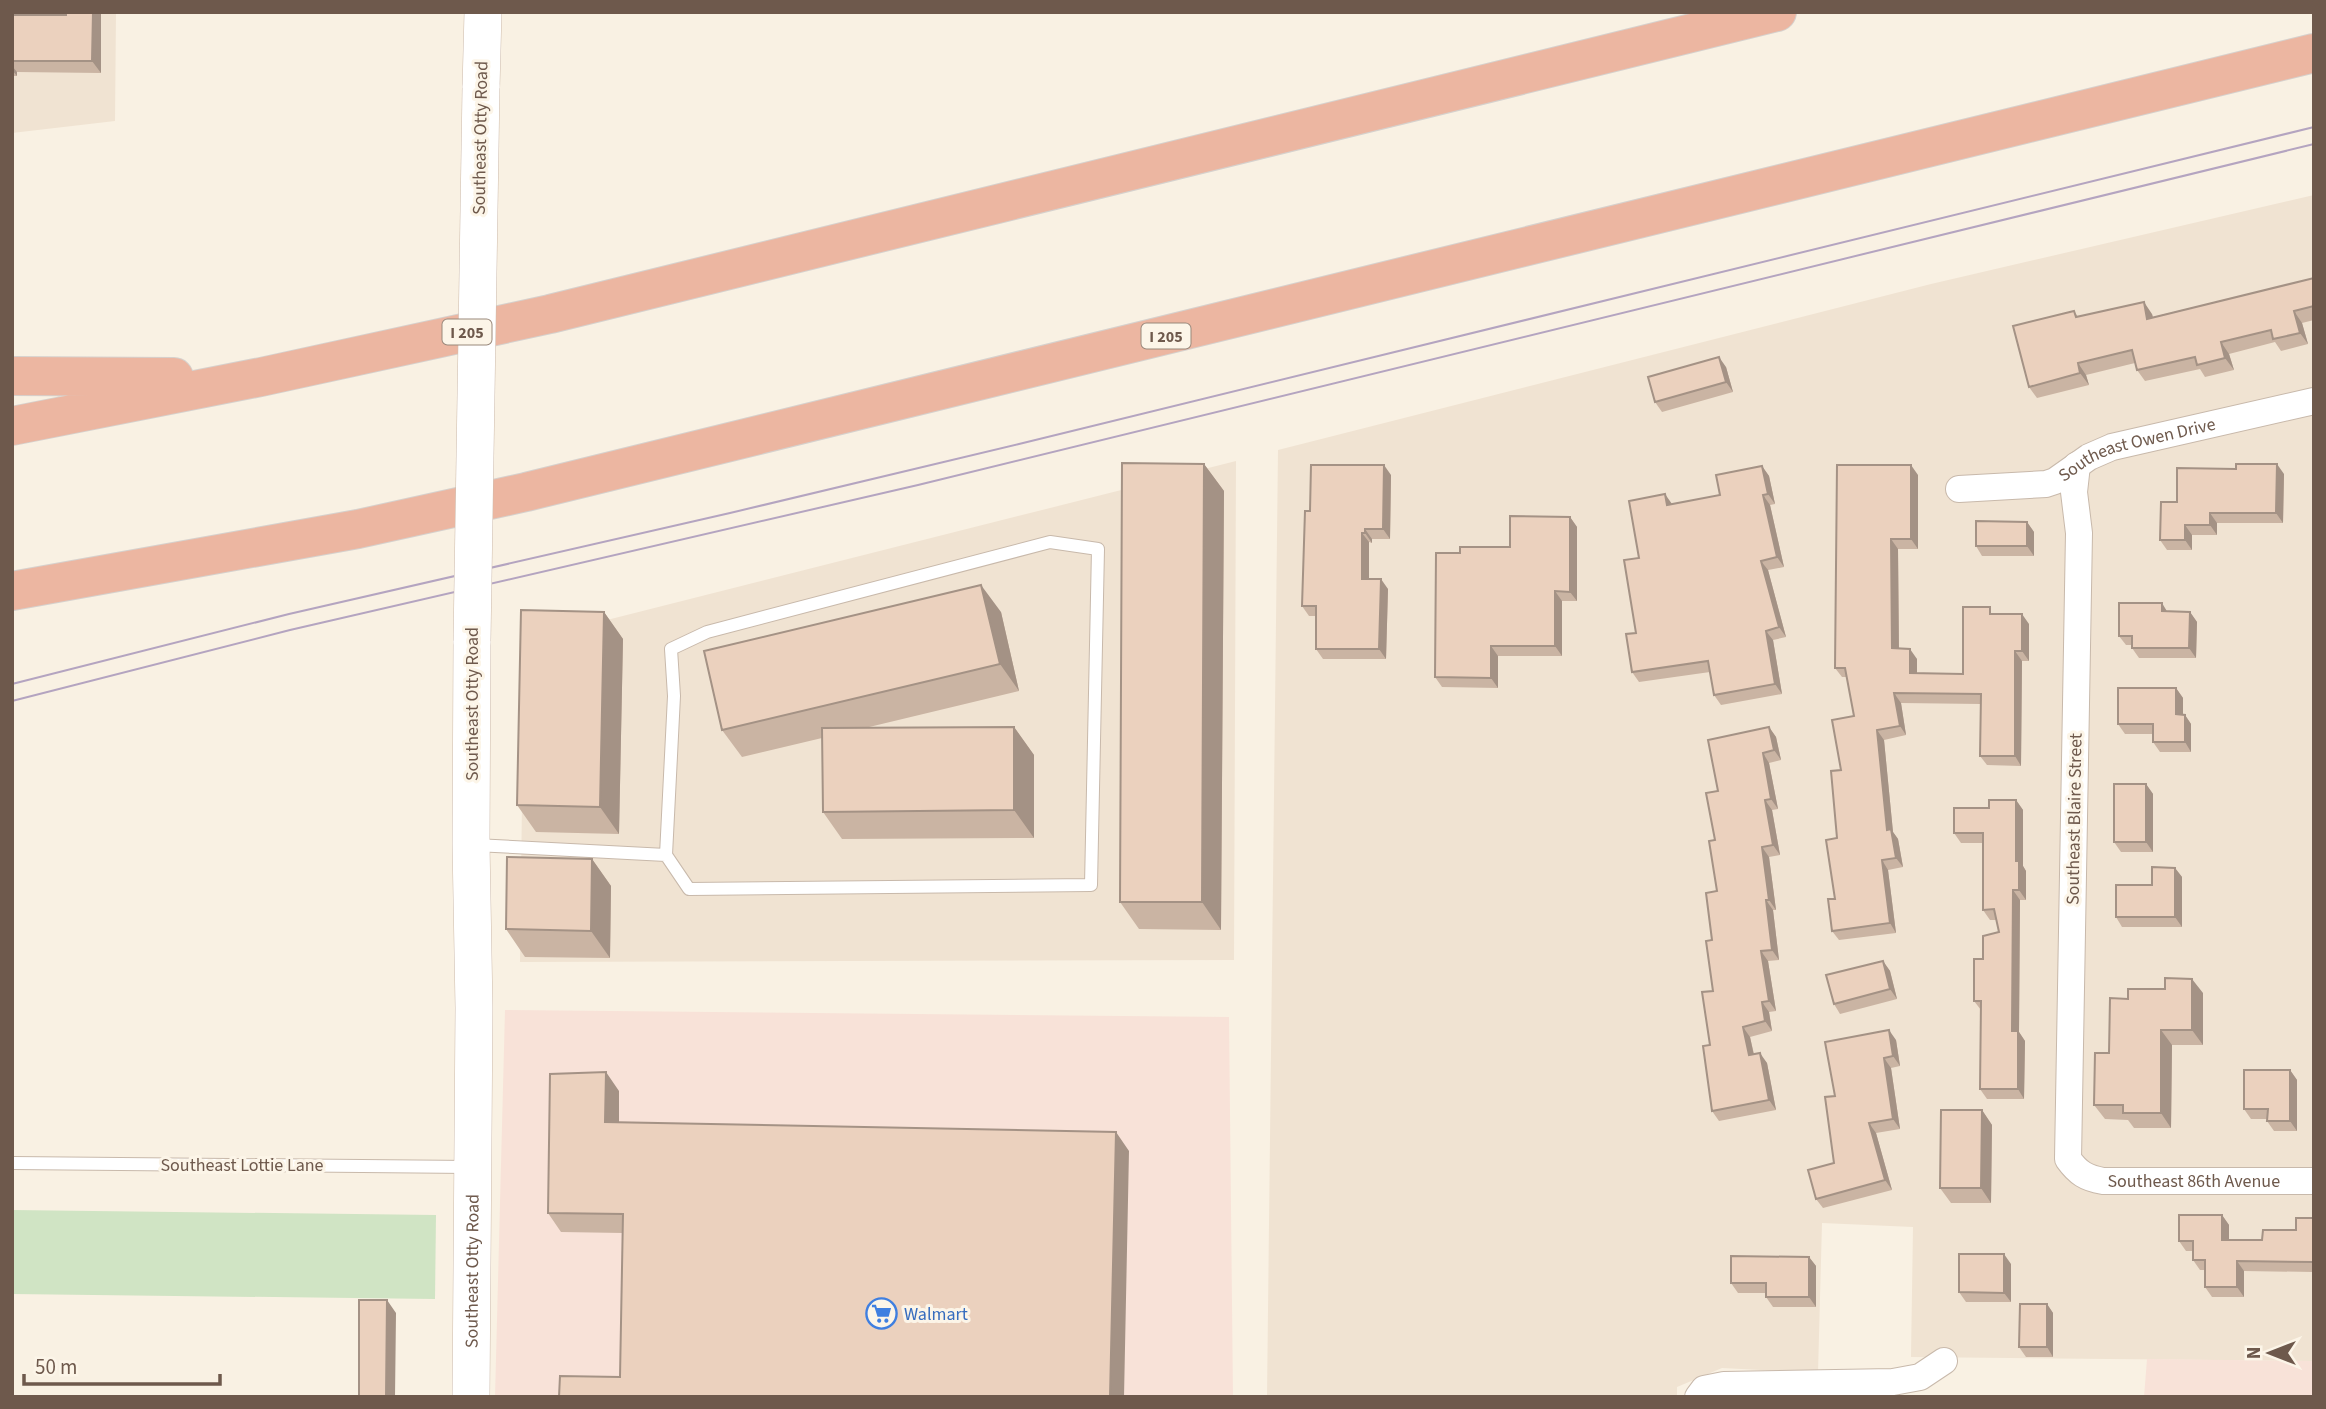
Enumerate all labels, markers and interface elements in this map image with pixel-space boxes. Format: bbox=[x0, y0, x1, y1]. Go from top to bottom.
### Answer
street label: Southeast Otty Road bbox=[467, 61, 494, 215]
road number: I 205 bbox=[442, 320, 491, 344]
road number: I 205 bbox=[1142, 324, 1190, 348]
street label: Southeast Owen Drive bbox=[2053, 412, 2218, 488]
street label: Southeast Otty Road bbox=[460, 627, 485, 781]
street label: Southeast Blaire Street bbox=[2061, 733, 2088, 905]
street label: Southeast Lottie Lane bbox=[161, 1153, 324, 1178]
street label: Southeast 86th Avenue bbox=[2107, 1169, 2280, 1194]
street label: Southeast Otty Road bbox=[459, 1194, 486, 1348]
supermarket icon: Walmart bbox=[864, 1297, 898, 1331]
place label: Walmart bbox=[904, 1302, 968, 1327]
north arrow bbox=[2235, 1318, 2305, 1388]
scale bar bbox=[24, 1342, 220, 1386]
text: N bbox=[2241, 1347, 2268, 1359]
text: 50 m bbox=[35, 1352, 77, 1382]

